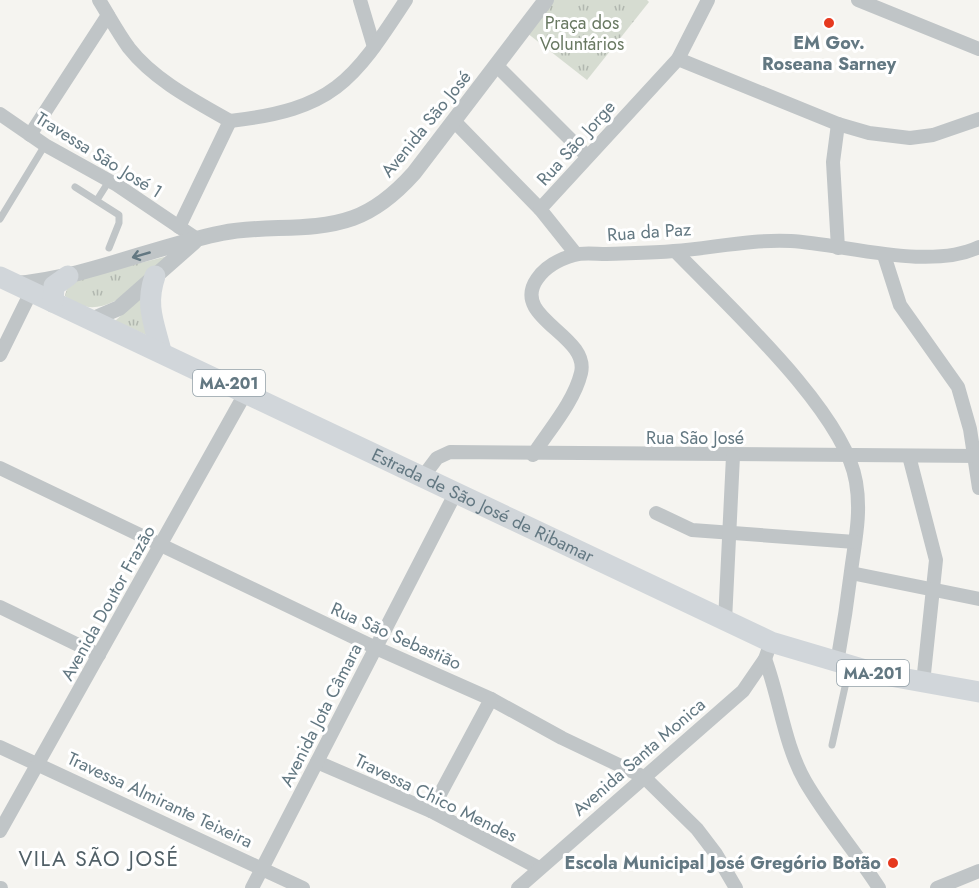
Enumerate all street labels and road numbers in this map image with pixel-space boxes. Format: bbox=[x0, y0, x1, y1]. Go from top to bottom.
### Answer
street label: Avenida São José bbox=[375, 65, 477, 183]
street label: Rua São Jorge bbox=[531, 95, 621, 191]
street label: Travessa São José 1 bbox=[31, 106, 167, 204]
street label: Rua da Paz bbox=[606, 216, 693, 248]
road number: MA-201 bbox=[193, 370, 265, 396]
street label: Rua São José bbox=[646, 425, 744, 451]
street label: Estrada de São José de Ribamar bbox=[367, 442, 599, 570]
street label: Avenida Doutor Frazão bbox=[54, 521, 162, 685]
street label: Rua São Sebastião bbox=[327, 596, 466, 676]
street label: Avenida Jota Câmara bbox=[274, 639, 368, 791]
road number: MA-201 bbox=[837, 660, 909, 686]
street label: Avenida Santa Monica bbox=[567, 692, 711, 822]
street label: Travessa Almirante Teixeira bbox=[63, 746, 257, 854]
street label: Travessa Chico Mendes bbox=[351, 747, 521, 849]

